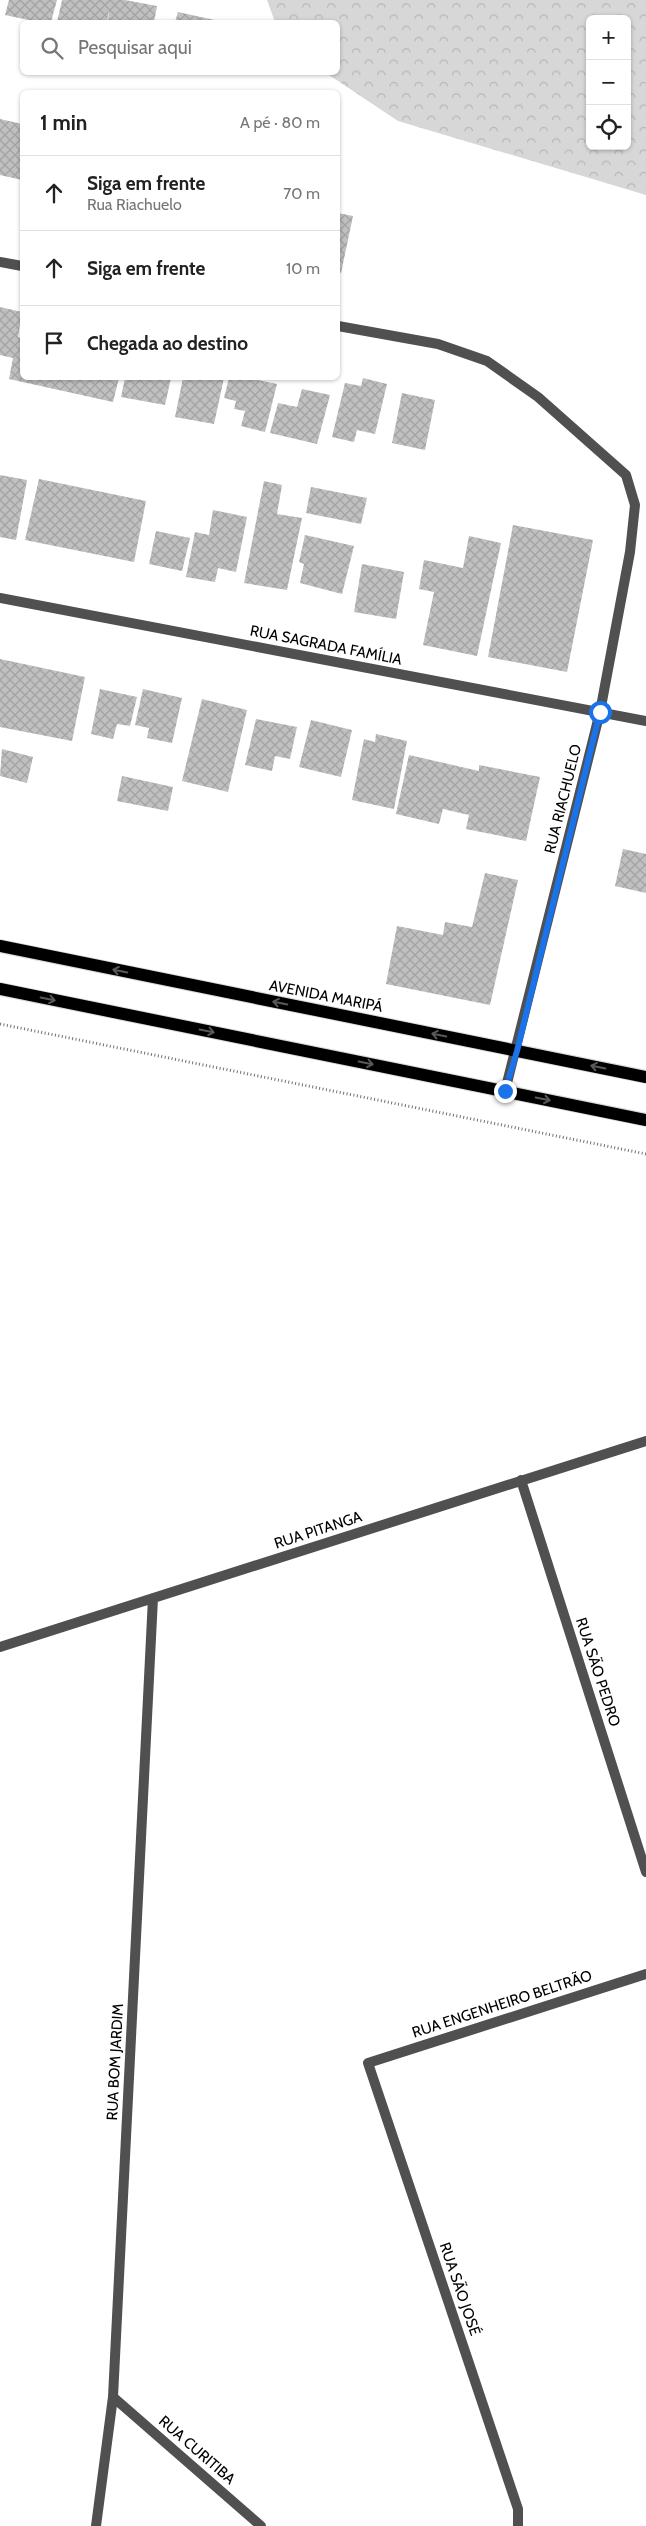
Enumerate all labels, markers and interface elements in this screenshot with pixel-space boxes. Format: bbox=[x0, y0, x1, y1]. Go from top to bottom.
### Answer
map controls bbox=[586, 15, 631, 150]
button: + bbox=[586, 15, 631, 60]
search box bbox=[20, 20, 340, 75]
icon: search bbox=[38, 34, 66, 62]
text: Pesquisar aqui bbox=[78, 36, 192, 59]
button: − bbox=[586, 60, 631, 105]
button: locate bbox=[586, 105, 631, 150]
text: 1 min bbox=[40, 110, 87, 135]
text: A pé · 80 m bbox=[240, 113, 320, 132]
text: Siga em frente bbox=[87, 172, 205, 195]
icon: ahead bbox=[40, 179, 68, 207]
text: 70 m bbox=[283, 184, 320, 203]
text: Rua Riachuelo bbox=[87, 195, 182, 214]
icon: ahead bbox=[40, 254, 68, 282]
text: Siga em frente bbox=[87, 257, 205, 280]
text: 10 m bbox=[286, 259, 320, 278]
icon: arrive bbox=[40, 329, 68, 357]
text: Chegada ao destino bbox=[87, 332, 248, 355]
street label: RUA SAGRADA FAMÍLIA bbox=[248, 620, 405, 669]
route start bbox=[589, 701, 612, 724]
street label: RUA RIACHUELO bbox=[541, 743, 585, 855]
one-way arrow bbox=[113, 965, 129, 975]
street label: AVENIDA MARIPÁ bbox=[268, 975, 385, 1016]
one-way arrow bbox=[39, 995, 55, 1004]
one-way arrow bbox=[272, 997, 288, 1007]
one-way arrow bbox=[199, 1027, 215, 1036]
one-way arrow bbox=[431, 1030, 447, 1039]
one-way arrow bbox=[358, 1059, 374, 1068]
one-way arrow bbox=[591, 1062, 607, 1071]
route end bbox=[494, 1080, 517, 1103]
one-way arrow bbox=[534, 1094, 550, 1104]
street label: RUA PITANGA bbox=[272, 1507, 365, 1553]
street label: RUA SÃO PEDRO bbox=[572, 1615, 624, 1729]
street label: RUA ENGENHEIRO BELTRÃO bbox=[410, 1966, 594, 2042]
street label: RUA BOM JARDIM bbox=[103, 2003, 127, 2121]
street label: RUA SÃO JOSÉ bbox=[436, 2240, 485, 2338]
street label: RUA CURITIBA bbox=[155, 2412, 239, 2489]

